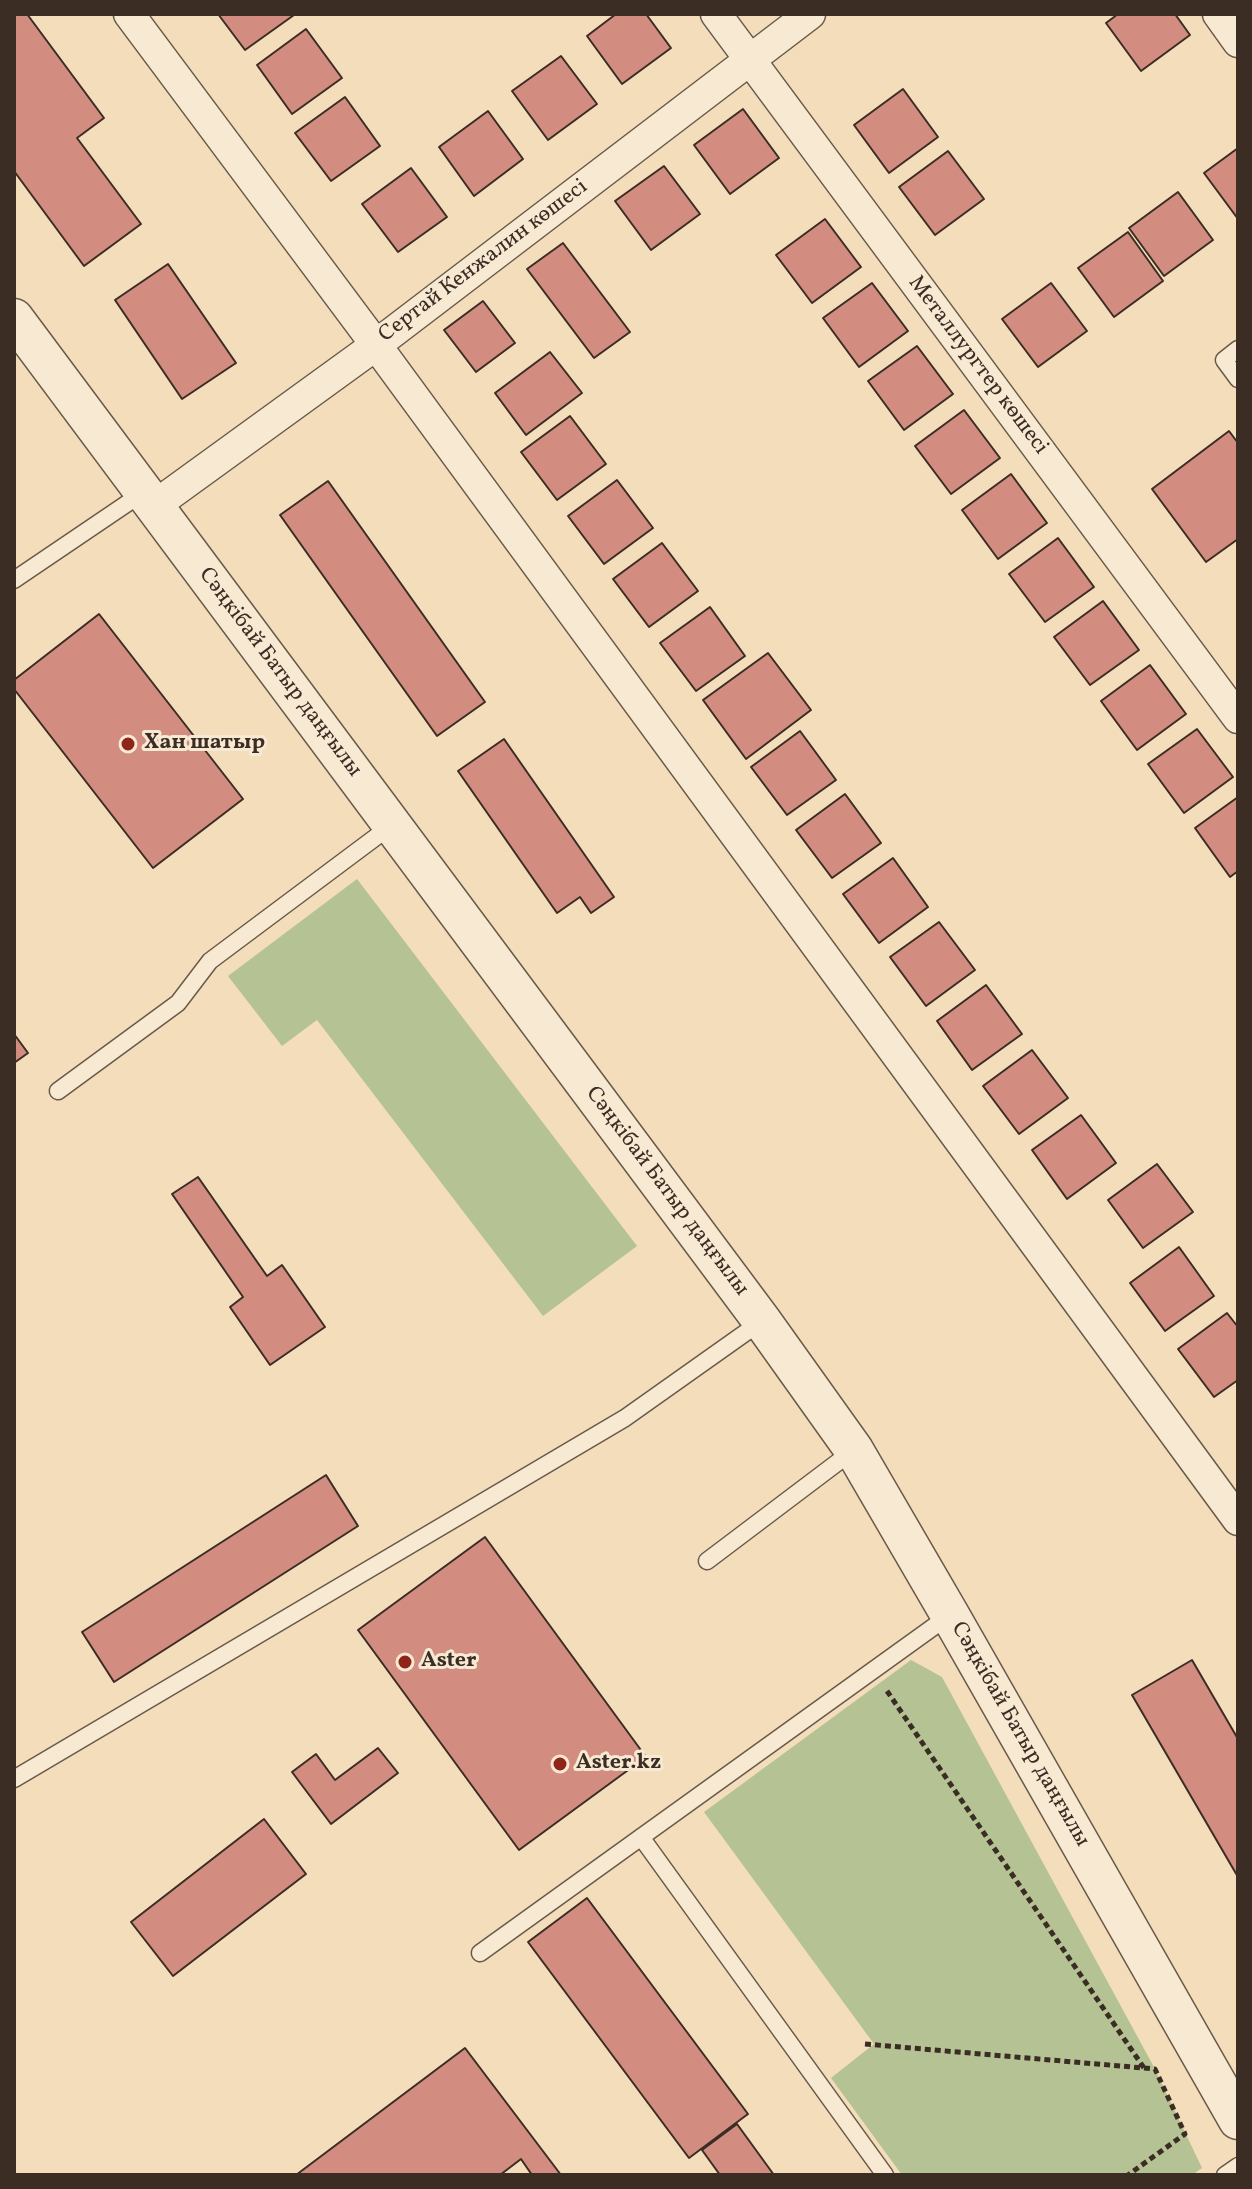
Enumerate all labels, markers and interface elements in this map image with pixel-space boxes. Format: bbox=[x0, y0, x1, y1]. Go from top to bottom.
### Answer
street label: Сертай Кенжалин көшесі bbox=[374, 175, 594, 349]
street label: Металлургтер көшесі bbox=[901, 271, 1053, 461]
street label: Сәңкібай Батыр даңғылы bbox=[192, 563, 366, 783]
place label: Хан шатыр bbox=[144, 731, 265, 757]
marker: Хан шатыр bbox=[119, 735, 137, 753]
street label: Сәңкібай Батыр даңғылы bbox=[579, 1082, 753, 1302]
street label: Сәңкібай Батыр даңғылы bbox=[944, 1618, 1094, 1852]
place label: Aster bbox=[421, 1649, 476, 1675]
marker: Aster bbox=[396, 1653, 414, 1671]
place label: Aster.kz bbox=[576, 1751, 661, 1777]
marker: Aster.kz bbox=[551, 1755, 569, 1773]

